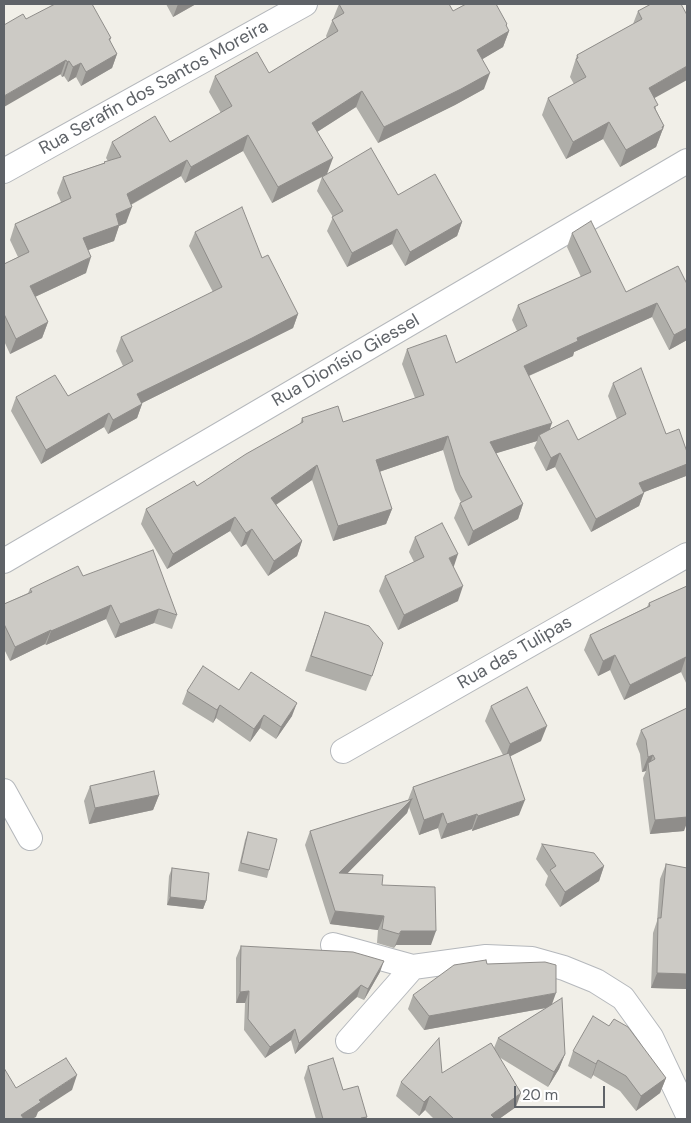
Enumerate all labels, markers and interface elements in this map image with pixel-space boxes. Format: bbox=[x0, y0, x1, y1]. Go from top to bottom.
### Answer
street label: Rua Serafin dos Santos Moreira bbox=[36, 16, 272, 160]
street label: Rua Dionísio Giessel bbox=[268, 310, 424, 412]
street label: Rua das Tulipas bbox=[454, 612, 576, 694]
scale bar bbox=[516, 1076, 607, 1108]
text: 20 m bbox=[522, 1085, 558, 1105]

